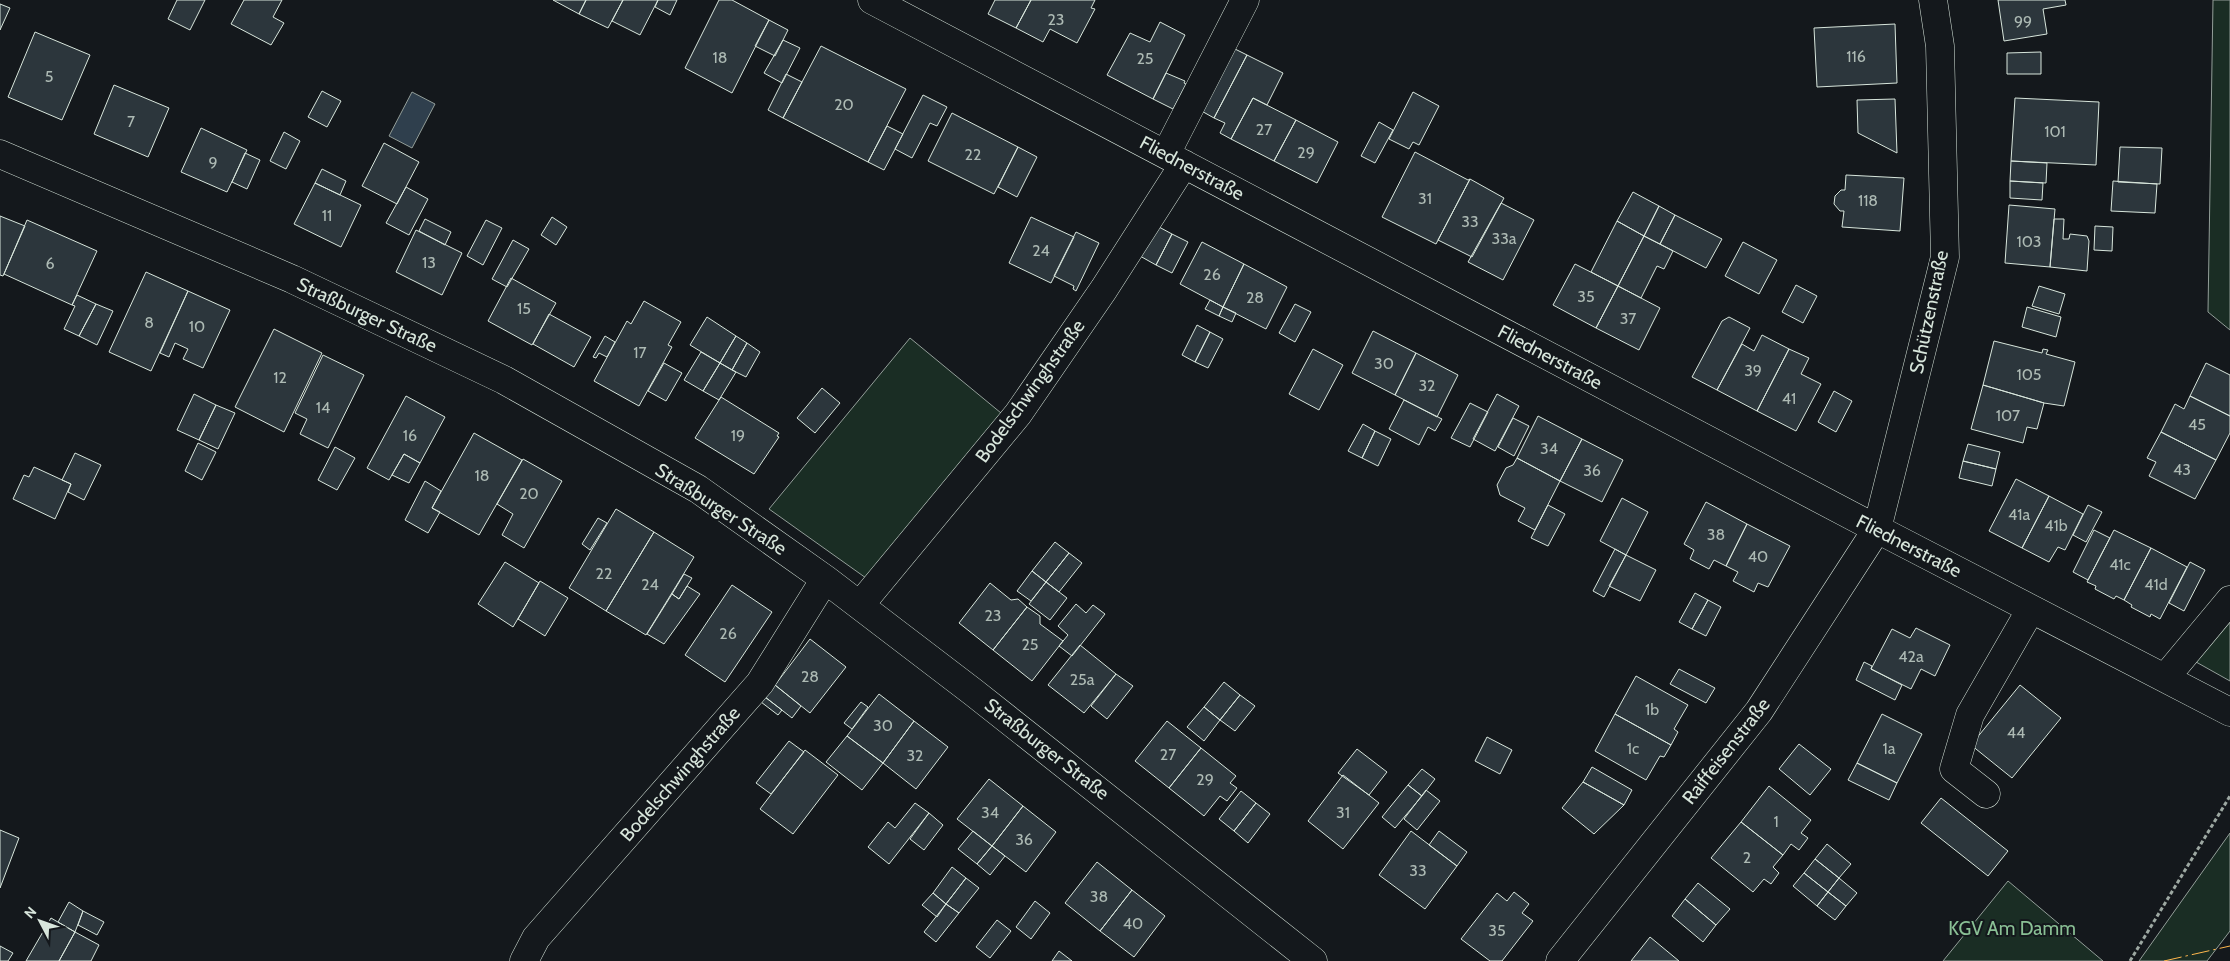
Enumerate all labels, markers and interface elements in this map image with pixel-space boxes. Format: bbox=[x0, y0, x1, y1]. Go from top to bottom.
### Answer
house number: 23 bbox=[1047, 10, 1065, 29]
house number: 99 bbox=[2014, 12, 2032, 31]
house number: 116 bbox=[1846, 47, 1866, 66]
house number: 18 bbox=[713, 48, 727, 67]
house number: 25 bbox=[1136, 49, 1154, 68]
house number: 5 bbox=[45, 67, 53, 86]
house number: 20 bbox=[834, 95, 854, 114]
house number: 7 bbox=[127, 112, 135, 131]
house number: 27 bbox=[1256, 120, 1272, 139]
house number: 101 bbox=[2044, 122, 2066, 141]
street label: Fliednerstraße bbox=[1136, 131, 1248, 205]
house number: 29 bbox=[1297, 143, 1315, 162]
house number: 22 bbox=[965, 145, 981, 164]
house number: 9 bbox=[208, 153, 218, 172]
house number: 31 bbox=[1418, 189, 1432, 208]
house number: 118 bbox=[1858, 191, 1878, 210]
house number: 11 bbox=[322, 206, 332, 225]
house number: 33 bbox=[1461, 212, 1479, 231]
house number: 33a bbox=[1492, 229, 1517, 248]
house number: 103 bbox=[2016, 232, 2042, 251]
house number: 24 bbox=[1032, 241, 1050, 260]
street label: Schützenstraße bbox=[1905, 248, 1953, 376]
house number: 13 bbox=[422, 253, 436, 272]
house number: 6 bbox=[45, 254, 55, 273]
house number: 26 bbox=[1203, 265, 1221, 284]
street label: Straßburger Straße bbox=[293, 273, 441, 358]
house number: 35 bbox=[1577, 287, 1595, 306]
house number: 28 bbox=[1246, 288, 1264, 307]
house number: 15 bbox=[517, 299, 531, 318]
house number: 37 bbox=[1620, 309, 1636, 328]
house number: 8 bbox=[144, 313, 154, 332]
street label: Bodelschwinghstraße bbox=[970, 315, 1090, 467]
house number: 10 bbox=[189, 317, 205, 336]
street label: Fliednerstraße bbox=[1494, 320, 1606, 394]
house number: 17 bbox=[633, 343, 647, 362]
house number: 30 bbox=[1374, 354, 1394, 373]
house number: 39 bbox=[1744, 361, 1762, 380]
house number: 105 bbox=[2016, 365, 2042, 384]
house number: 12 bbox=[273, 368, 287, 387]
house number: 32 bbox=[1418, 376, 1436, 395]
house number: 41 bbox=[1782, 389, 1796, 408]
house number: 14 bbox=[316, 398, 330, 417]
house number: 107 bbox=[1996, 406, 2020, 425]
house number: 45 bbox=[2188, 415, 2206, 434]
house number: 16 bbox=[403, 426, 417, 445]
house number: 19 bbox=[731, 426, 745, 445]
house number: 34 bbox=[1540, 439, 1558, 458]
street label: Straßburger Straße bbox=[651, 458, 791, 560]
house number: 43 bbox=[2173, 460, 2191, 479]
house number: 36 bbox=[1583, 461, 1601, 480]
house number: 18 bbox=[475, 466, 489, 485]
house number: 20 bbox=[519, 484, 539, 503]
house number: 41a bbox=[2008, 505, 2030, 524]
street label: Fliednerstraße bbox=[1853, 510, 1966, 582]
house number: 41b bbox=[2044, 516, 2068, 535]
house number: 38 bbox=[1707, 525, 1725, 544]
house number: 40 bbox=[1748, 547, 1768, 566]
house number: 41c bbox=[2109, 555, 2131, 574]
house number: 22 bbox=[596, 564, 612, 583]
house number: 24 bbox=[641, 575, 659, 594]
house number: 41d bbox=[2144, 575, 2168, 594]
house number: 23 bbox=[984, 606, 1002, 625]
house number: 26 bbox=[719, 624, 737, 643]
house number: 25 bbox=[1021, 635, 1039, 654]
house number: 42a bbox=[1898, 647, 1924, 666]
house number: 28 bbox=[801, 667, 819, 686]
house number: 25a bbox=[1070, 670, 1095, 689]
street label: Straßburger Straße bbox=[980, 693, 1114, 805]
street label: Raiffeisenstraße bbox=[1677, 693, 1775, 809]
house number: 1b bbox=[1645, 700, 1659, 719]
street label: Bodelschwinghstraße bbox=[615, 702, 745, 846]
house number: 30 bbox=[873, 716, 893, 735]
house number: 44 bbox=[2007, 723, 2025, 742]
house number: 1c bbox=[1627, 739, 1639, 758]
house number: 1a bbox=[1883, 739, 1896, 758]
house number: 27 bbox=[1160, 745, 1176, 764]
house number: 32 bbox=[906, 746, 924, 765]
house number: 29 bbox=[1196, 770, 1214, 789]
house number: 34 bbox=[981, 803, 999, 822]
house number: 31 bbox=[1336, 803, 1350, 822]
house number: 1 bbox=[1773, 812, 1779, 831]
house number: 36 bbox=[1015, 830, 1033, 849]
house number: 2 bbox=[1743, 848, 1751, 867]
house number: 33 bbox=[1409, 861, 1427, 880]
house number: 38 bbox=[1090, 887, 1108, 906]
north arrow bbox=[15, 896, 65, 946]
text: N bbox=[20, 903, 40, 922]
house number: 40 bbox=[1123, 914, 1143, 933]
park label: KGV Am Damm bbox=[1948, 917, 2076, 940]
house number: 35 bbox=[1488, 921, 1506, 940]

